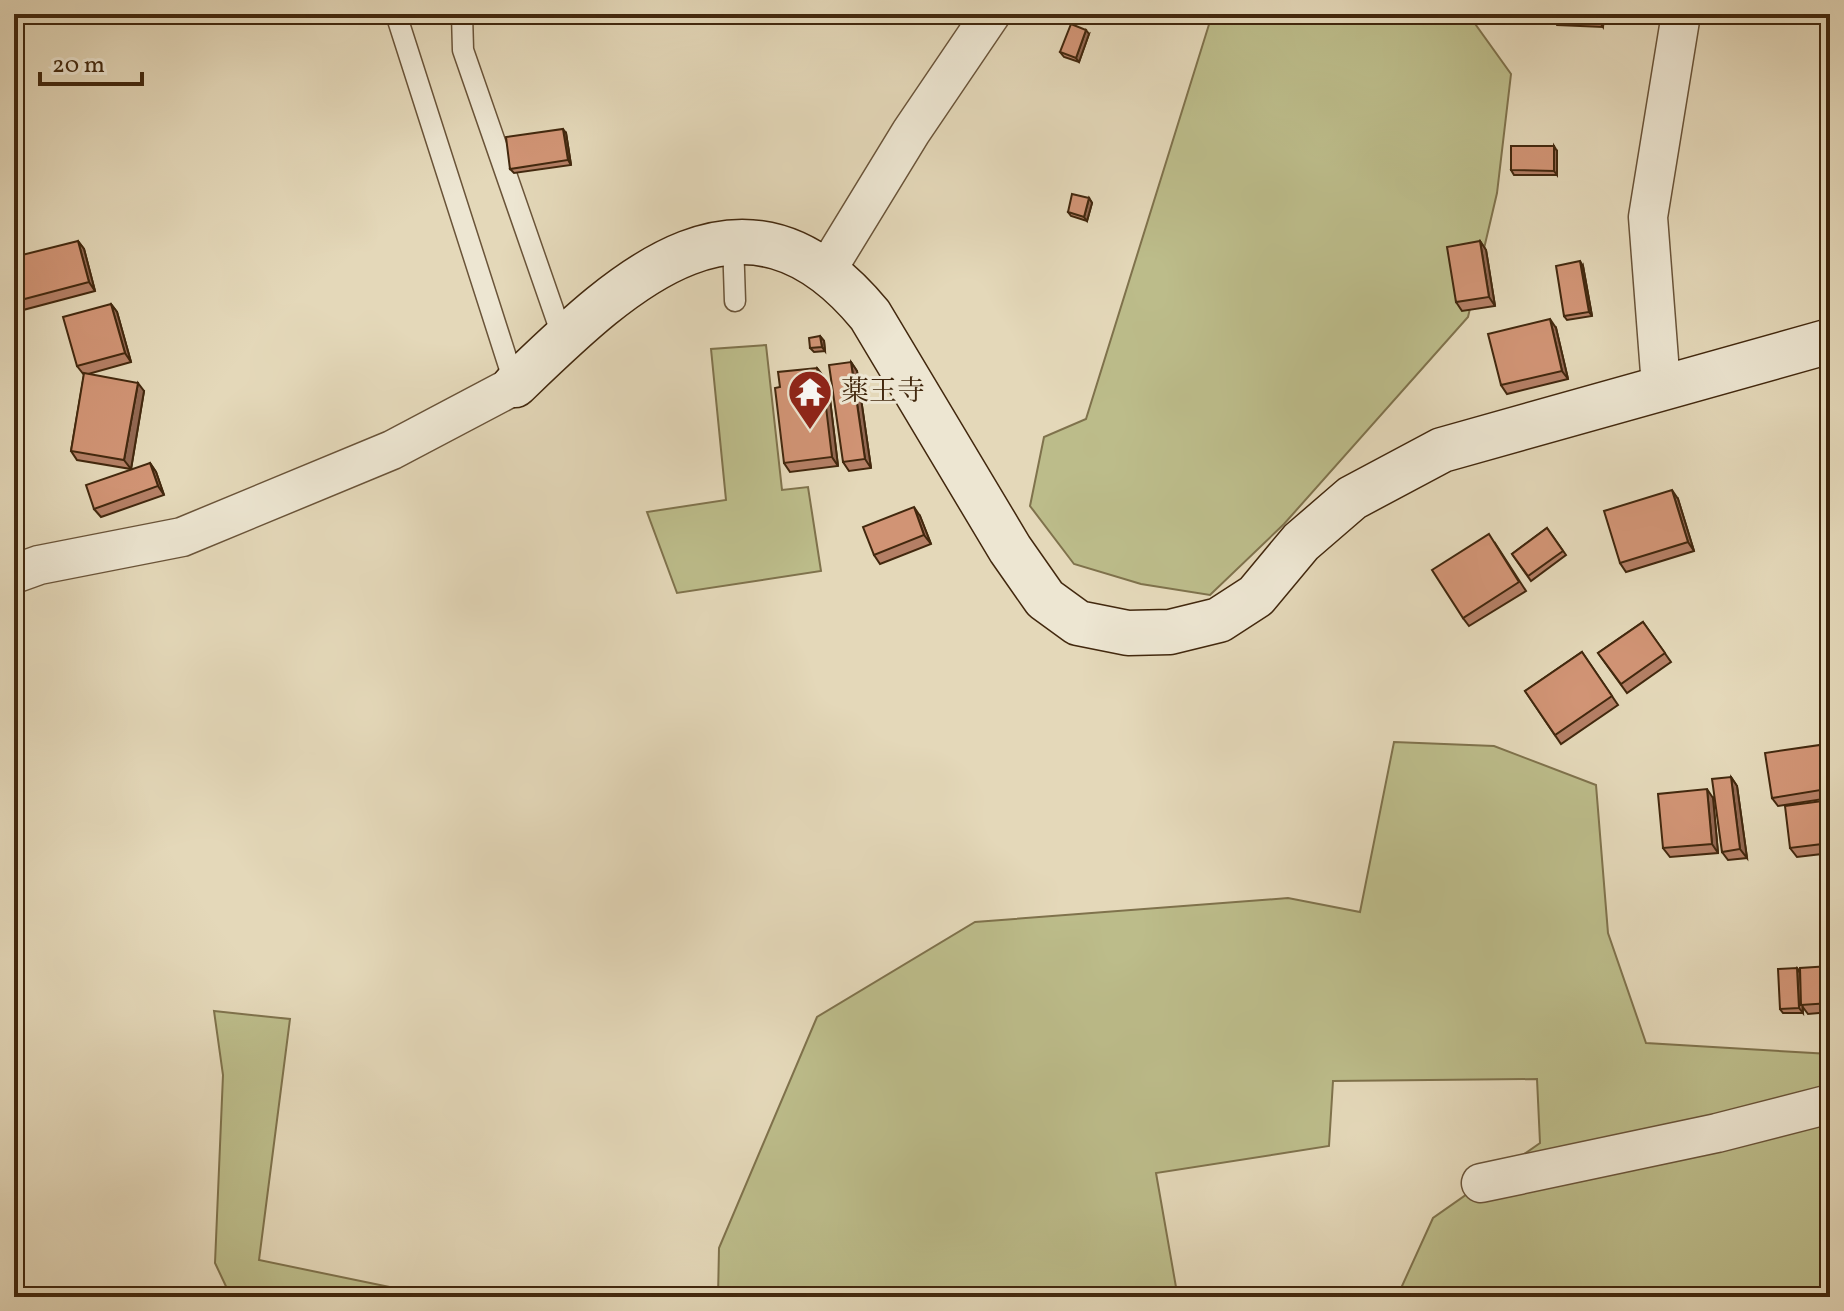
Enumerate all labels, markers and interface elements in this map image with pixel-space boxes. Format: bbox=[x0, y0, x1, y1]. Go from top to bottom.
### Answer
scale bar bbox=[40, 36, 142, 86]
text: 20 m bbox=[52, 49, 105, 83]
temple icon: 薬王寺 bbox=[786, 368, 834, 431]
place label: 薬王寺 bbox=[841, 373, 925, 412]

